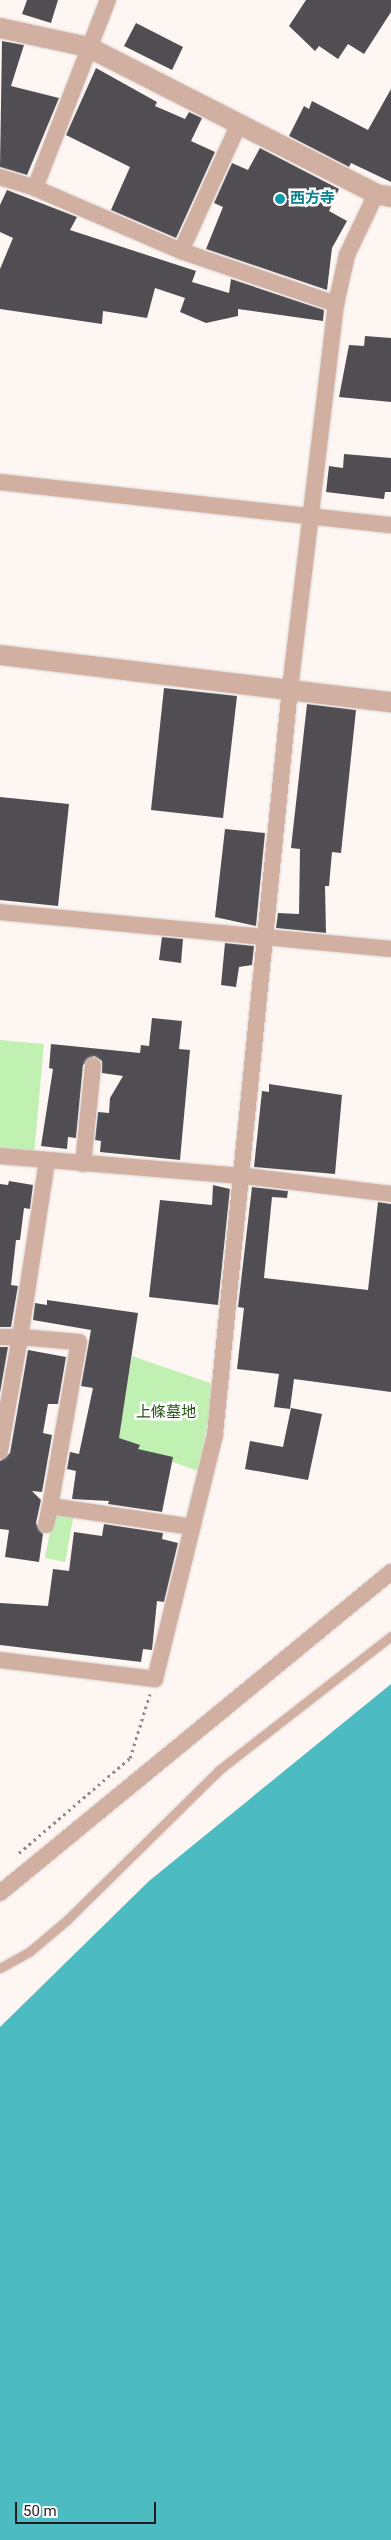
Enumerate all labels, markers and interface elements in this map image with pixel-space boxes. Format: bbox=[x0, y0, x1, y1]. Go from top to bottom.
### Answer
place label: 西方寺 bbox=[290, 190, 335, 208]
marker: 西方寺 bbox=[274, 193, 286, 205]
park label: 上條墓地 bbox=[136, 1404, 196, 1422]
scale bar bbox=[18, 2492, 159, 2524]
text: 50 m bbox=[23, 2502, 57, 2520]

